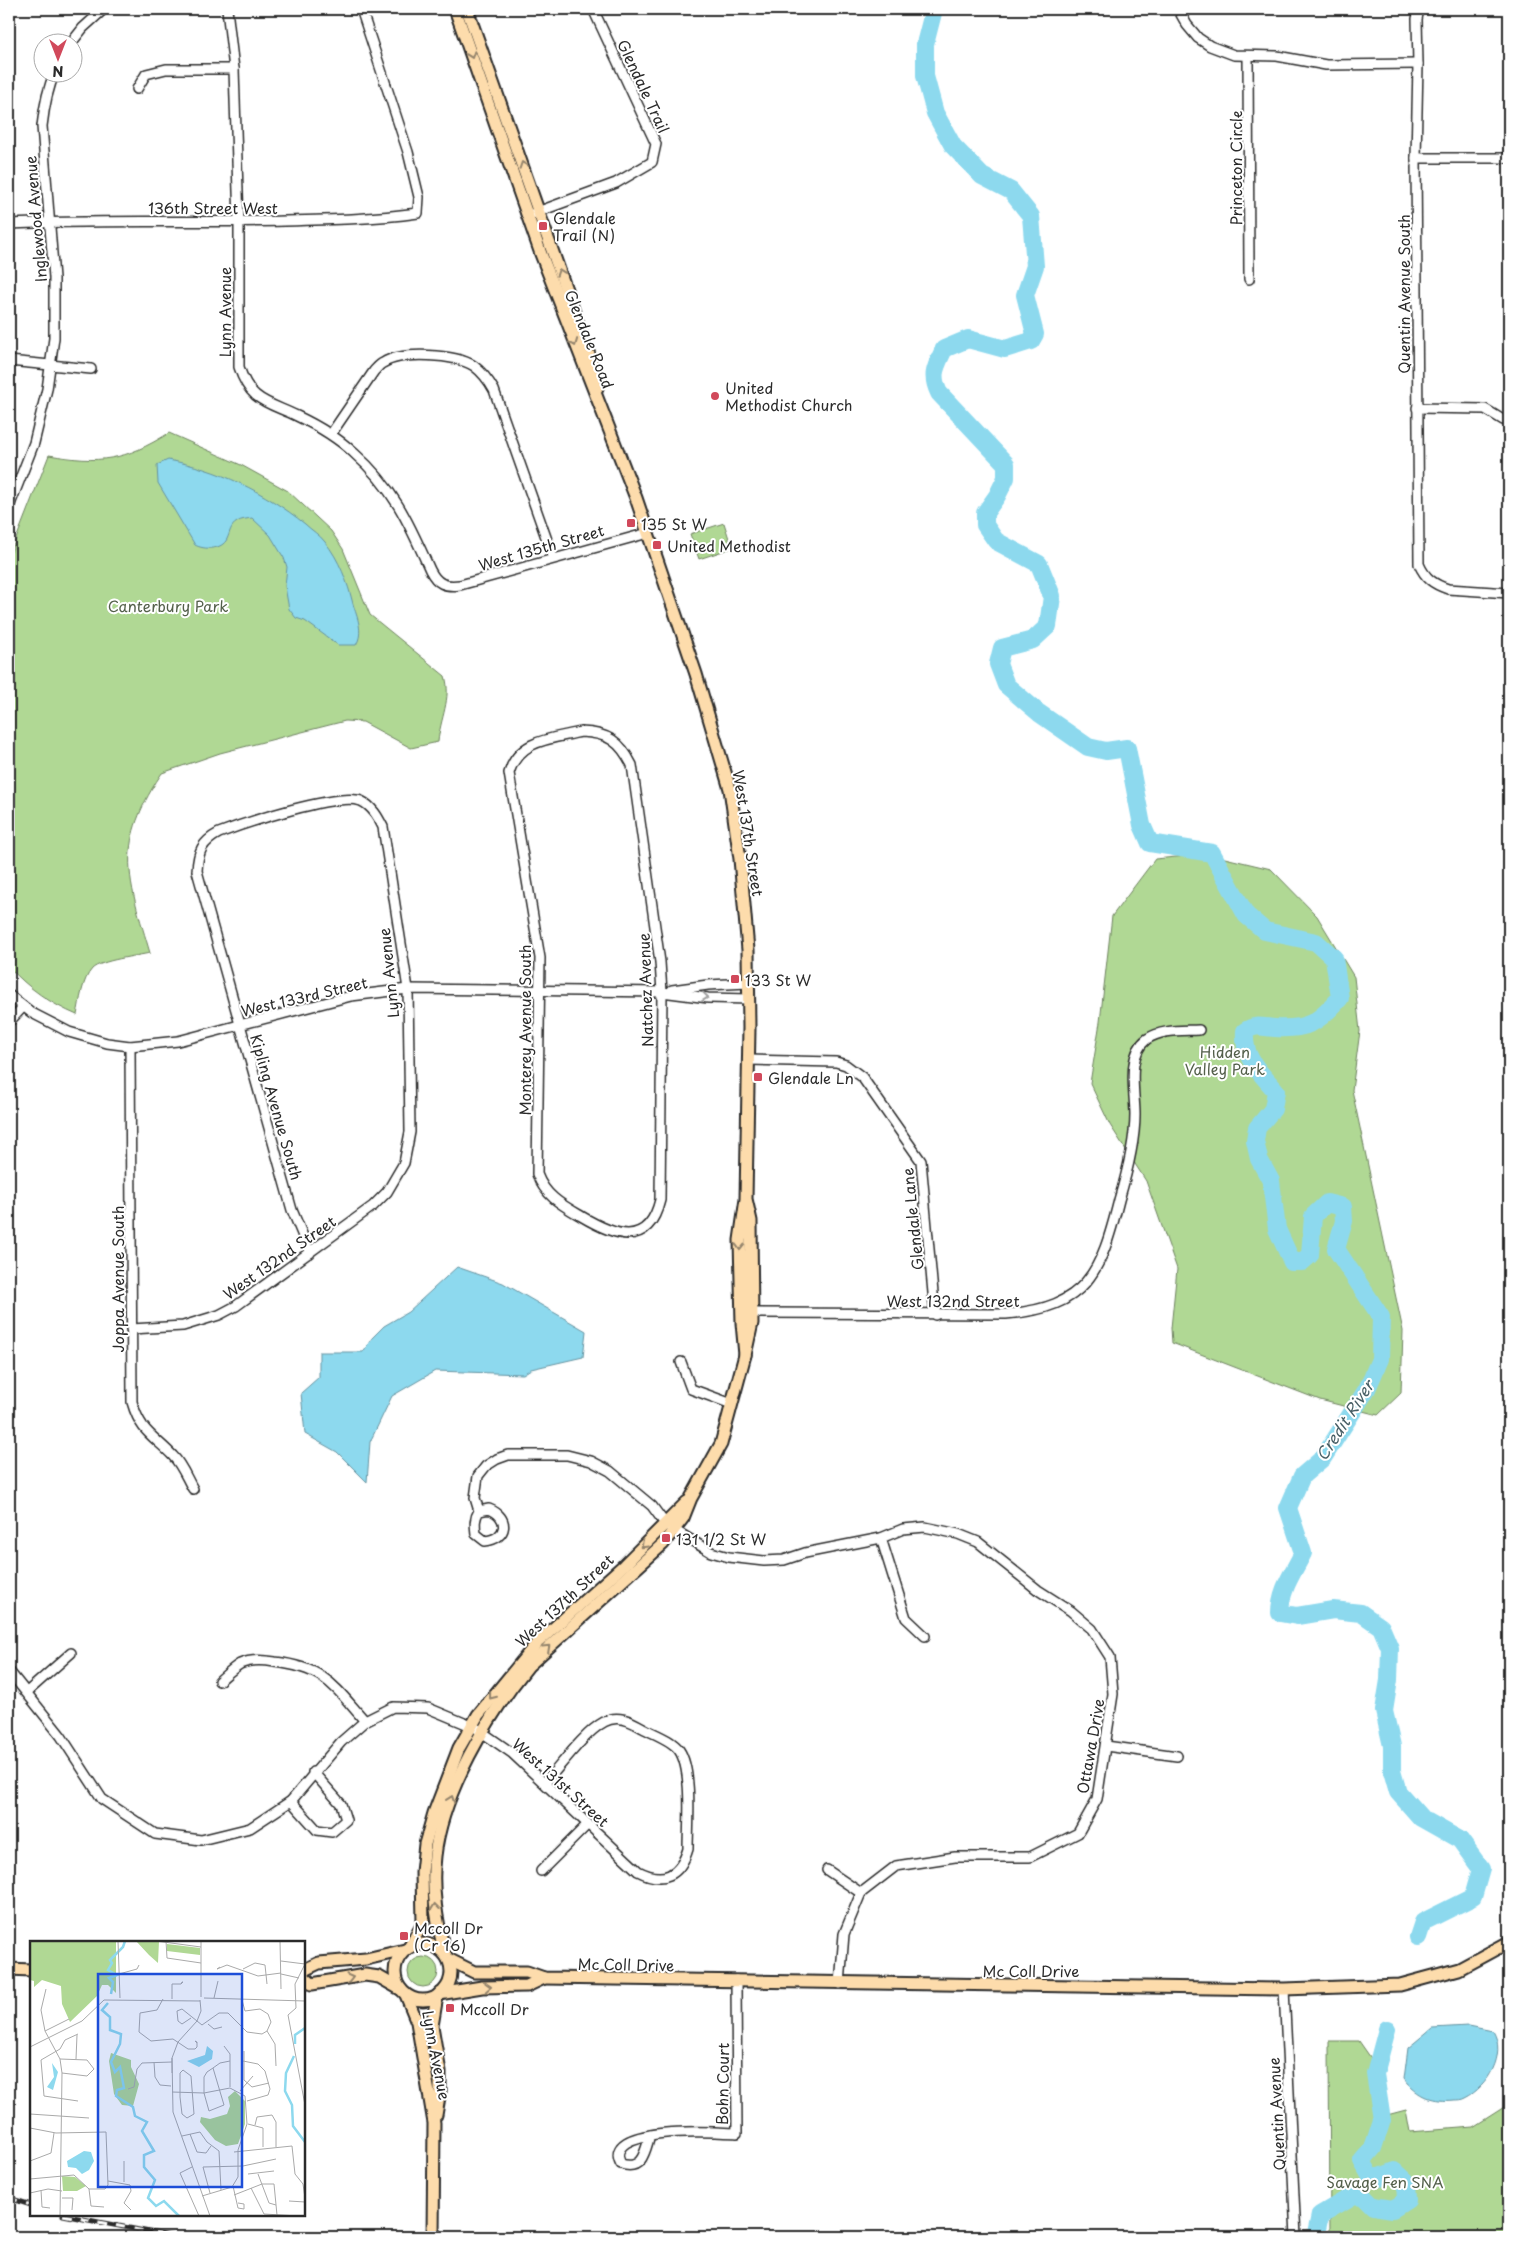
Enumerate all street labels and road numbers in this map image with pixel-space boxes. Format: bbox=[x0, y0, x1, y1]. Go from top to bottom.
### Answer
street label: Glendale Trail bbox=[612, 35, 676, 137]
street label: Princeton Circle bbox=[1224, 111, 1247, 225]
street label: Inglewood Avenue bbox=[18, 155, 52, 283]
street label: 136th Street West bbox=[148, 196, 278, 219]
street label: Quentin Avenue South bbox=[1392, 214, 1415, 374]
street label: Lynn Avenue bbox=[213, 267, 236, 357]
street label: Glendale Road bbox=[560, 286, 620, 392]
street label: West 135th Street bbox=[475, 518, 607, 576]
street label: West 137th Street bbox=[728, 768, 770, 898]
street label: Lynn Avenue bbox=[372, 927, 404, 1019]
street label: Natchez Avenue bbox=[632, 933, 658, 1047]
street label: Monterey Avenue South bbox=[513, 944, 536, 1116]
street label: West 133rd Street bbox=[238, 970, 370, 1022]
street label: Kipling Avenue South bbox=[245, 1031, 309, 1183]
street label: Glendale Lane bbox=[895, 1167, 929, 1271]
street label: Joppa Avenue South bbox=[106, 1206, 129, 1352]
street label: West 132nd Street bbox=[218, 1209, 340, 1305]
street label: West 132nd Street bbox=[886, 1289, 1020, 1312]
street label: West 137th Street bbox=[510, 1548, 618, 1652]
street label: Ottawa Drive bbox=[1070, 1697, 1110, 1795]
street label: West 131st Street bbox=[507, 1732, 615, 1832]
street label: Mc Coll Drive bbox=[577, 1952, 675, 1976]
street label: Mc Coll Drive bbox=[983, 1959, 1079, 1982]
street label: Lynn Avenue bbox=[417, 2008, 457, 2102]
street label: Bohn Court bbox=[710, 2043, 734, 2125]
street label: Quentin Avenue bbox=[1262, 2057, 1290, 2171]

